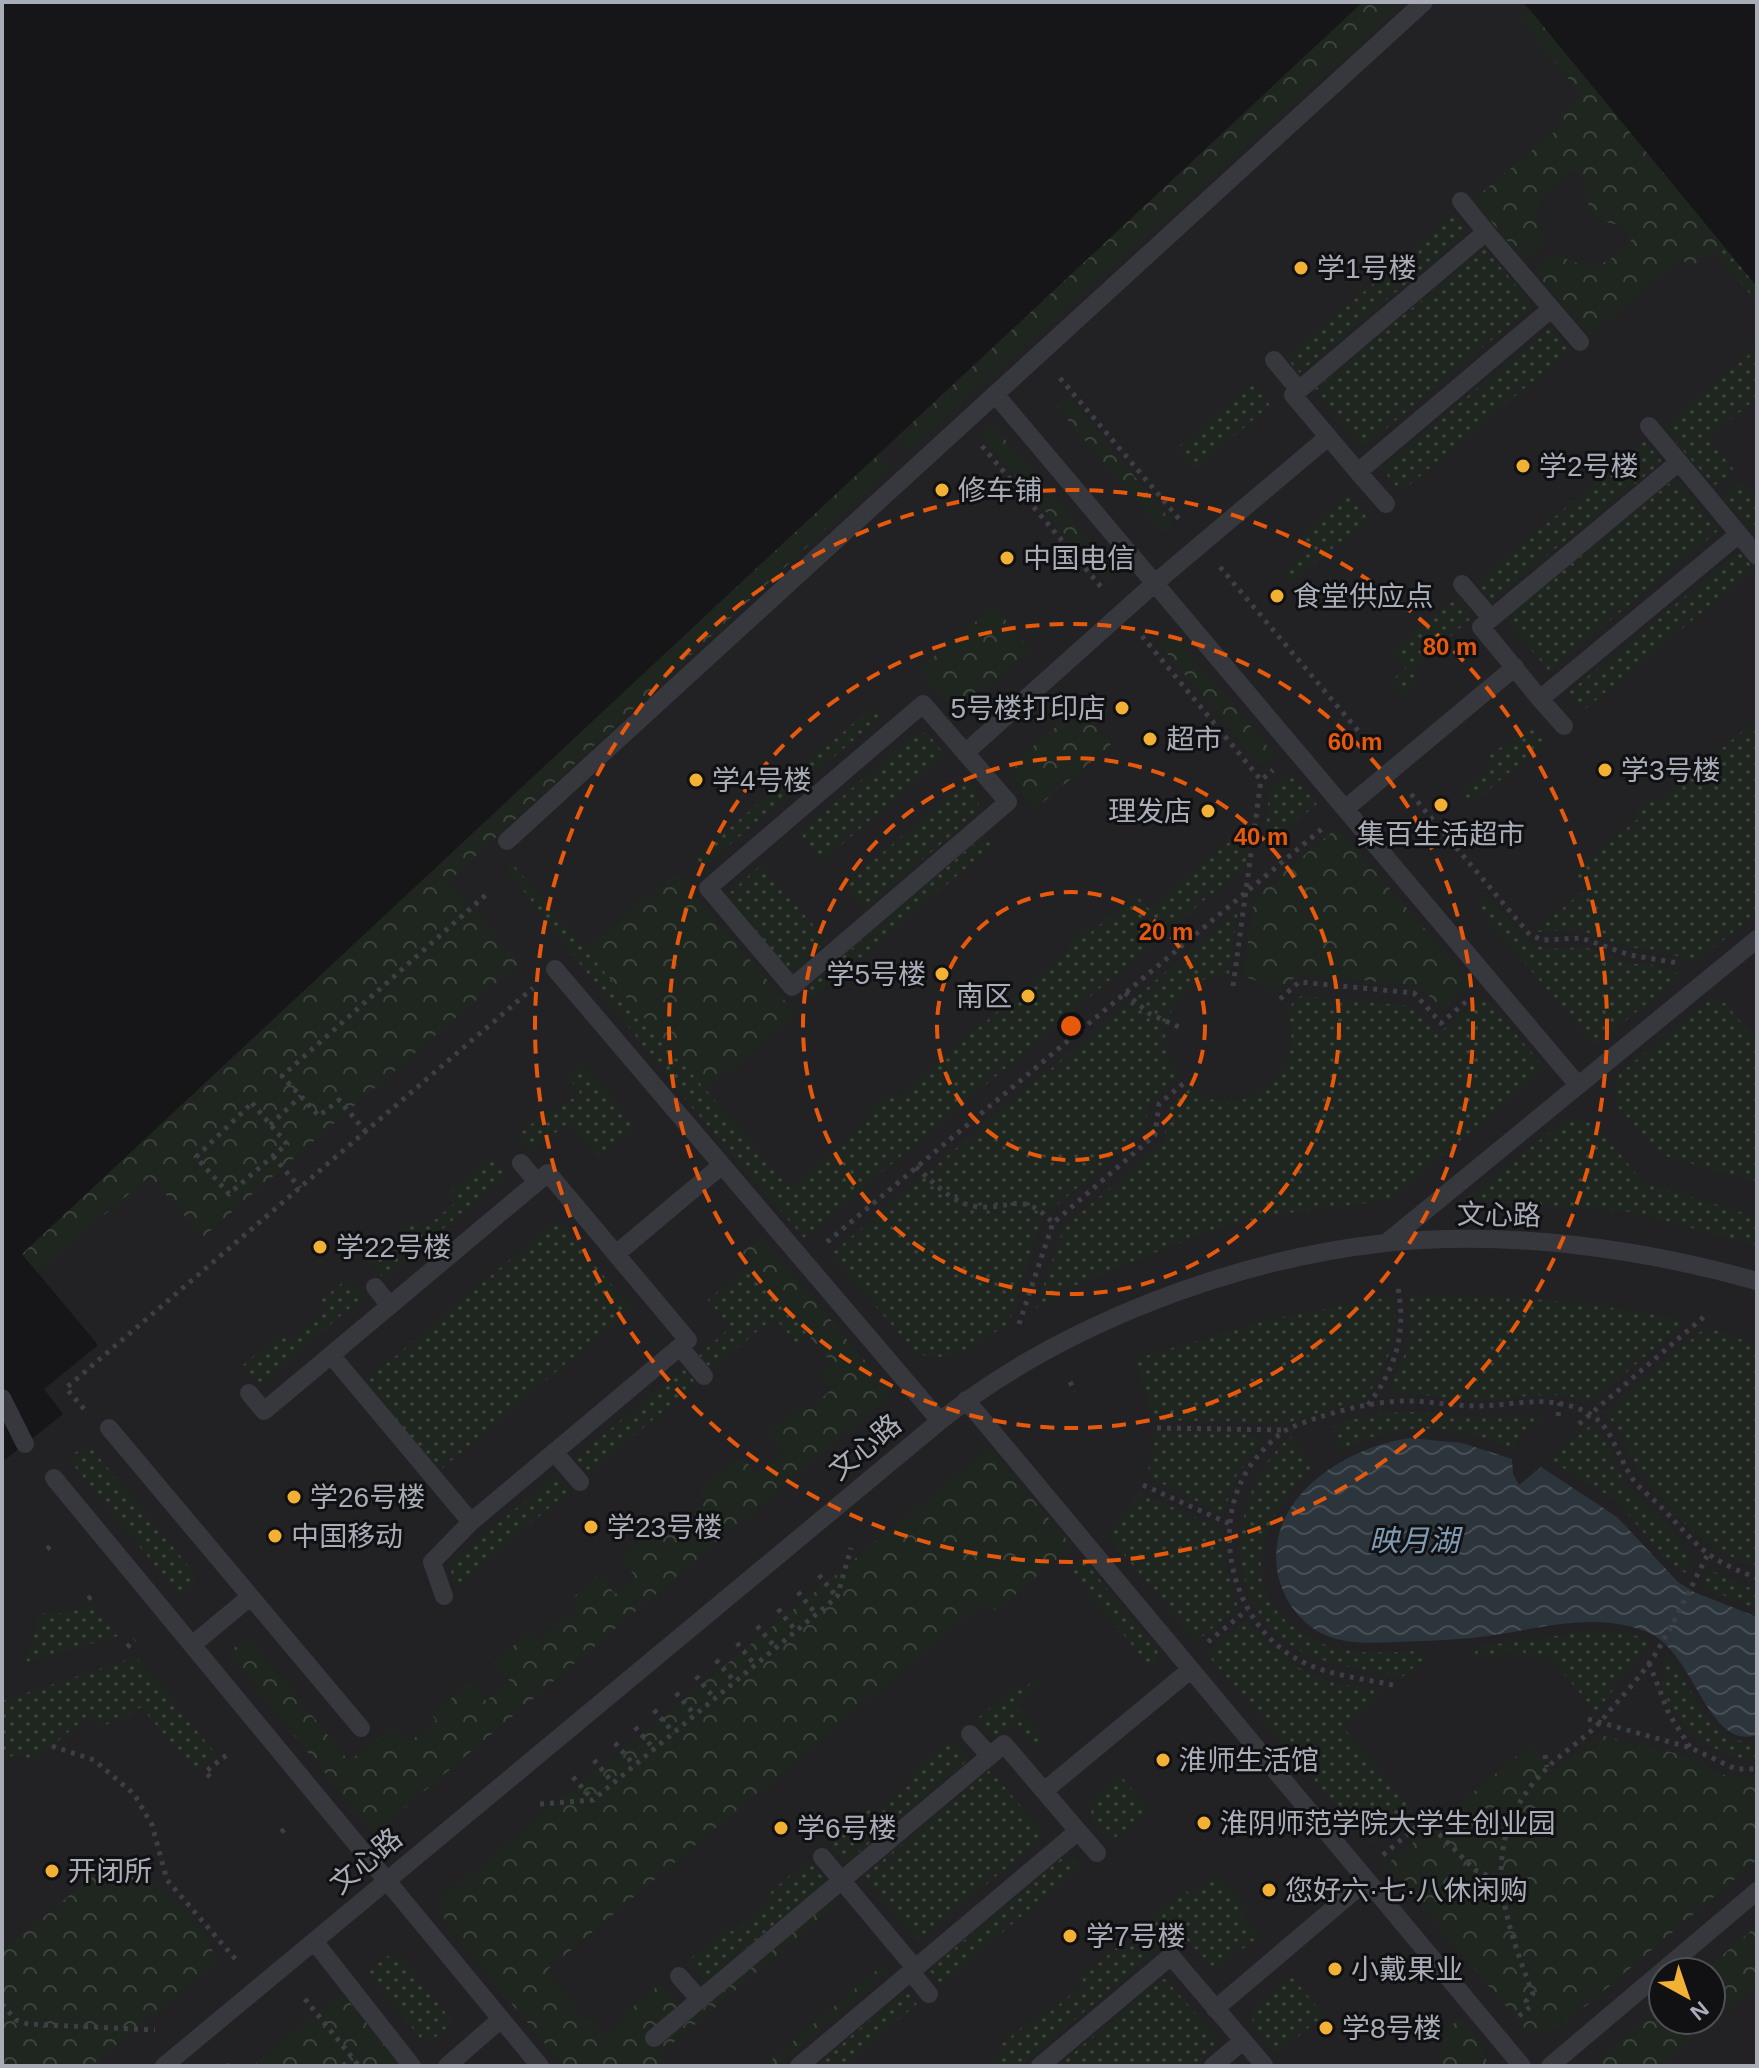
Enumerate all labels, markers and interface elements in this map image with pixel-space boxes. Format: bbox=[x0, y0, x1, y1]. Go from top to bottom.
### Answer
place label: 学1号楼 bbox=[1317, 253, 1417, 284]
marker: 学1号楼 bbox=[1292, 259, 1310, 277]
place label: 学2号楼 bbox=[1539, 451, 1639, 482]
marker: 学2号楼 bbox=[1514, 457, 1532, 475]
place label: 修车铺 bbox=[958, 475, 1042, 506]
marker: 修车铺 bbox=[933, 481, 951, 499]
place label: 中国电信 bbox=[1023, 543, 1135, 574]
marker: 中国电信 bbox=[998, 549, 1016, 567]
place label: 食堂供应点 bbox=[1293, 581, 1433, 612]
marker: 食堂供应点 bbox=[1268, 587, 1286, 605]
text: 80 m bbox=[1423, 633, 1477, 660]
place label: 5号楼打印店 bbox=[950, 693, 1106, 724]
marker: 5号楼打印店 bbox=[1113, 699, 1131, 717]
place label: 超市 bbox=[1166, 724, 1222, 755]
text: 60 m bbox=[1328, 728, 1382, 755]
marker: 超市 bbox=[1141, 730, 1159, 748]
place label: 学3号楼 bbox=[1621, 755, 1721, 786]
marker: 学3号楼 bbox=[1596, 761, 1614, 779]
place label: 学4号楼 bbox=[712, 765, 812, 796]
marker: 学4号楼 bbox=[687, 771, 705, 789]
place label: 理发店 bbox=[1108, 796, 1192, 827]
marker: 集百生活超市 bbox=[1432, 796, 1450, 814]
marker: 理发店 bbox=[1199, 802, 1217, 820]
place label: 集百生活超市 bbox=[1357, 819, 1525, 850]
text: 40 m bbox=[1234, 823, 1288, 850]
text: 20 m bbox=[1139, 918, 1193, 945]
place label: 学5号楼 bbox=[826, 959, 926, 990]
marker: 学5号楼 bbox=[933, 965, 951, 983]
place label: 南区 bbox=[956, 981, 1012, 1012]
marker: 南区 bbox=[1019, 987, 1037, 1005]
centre of rings bbox=[1057, 1012, 1085, 1040]
street label: 文心路 bbox=[1457, 1199, 1541, 1231]
place label: 学22号楼 bbox=[336, 1232, 451, 1263]
marker: 学22号楼 bbox=[311, 1238, 329, 1256]
street label: 文心路 bbox=[823, 1408, 907, 1486]
place label: 学26号楼 bbox=[310, 1482, 425, 1513]
marker: 学26号楼 bbox=[285, 1488, 303, 1506]
place label: 学23号楼 bbox=[607, 1512, 722, 1543]
marker: 学23号楼 bbox=[582, 1518, 600, 1536]
place label: 中国移动 bbox=[291, 1521, 403, 1552]
water label: 映月湖 bbox=[1369, 1524, 1463, 1557]
marker: 中国移动 bbox=[266, 1527, 284, 1545]
place label: 淮师生活馆 bbox=[1179, 1745, 1319, 1776]
marker: 淮师生活馆 bbox=[1154, 1751, 1172, 1769]
place label: 淮阴师范学院大学生创业园 bbox=[1220, 1808, 1556, 1839]
place label: 学6号楼 bbox=[797, 1813, 897, 1844]
marker: 淮阴师范学院大学生创业园 bbox=[1195, 1814, 1213, 1832]
marker: 学6号楼 bbox=[772, 1819, 790, 1837]
street label: 文心路 bbox=[324, 1822, 408, 1900]
place label: 开闭所 bbox=[68, 1856, 152, 1887]
marker: 开闭所 bbox=[43, 1862, 61, 1880]
place label: 您好六·七·八休闲购 bbox=[1285, 1875, 1528, 1906]
marker: 您好六·七·八休闲购 bbox=[1260, 1881, 1278, 1899]
place label: 学7号楼 bbox=[1086, 1921, 1186, 1952]
marker: 学7号楼 bbox=[1061, 1927, 1079, 1945]
place label: 小戴果业 bbox=[1351, 1954, 1463, 1985]
north arrow bbox=[1647, 1956, 1727, 2036]
marker: 小戴果业 bbox=[1326, 1960, 1344, 1978]
text: N bbox=[1685, 1996, 1714, 2026]
place label: 学8号楼 bbox=[1342, 2013, 1442, 2044]
marker: 学8号楼 bbox=[1317, 2019, 1335, 2037]

